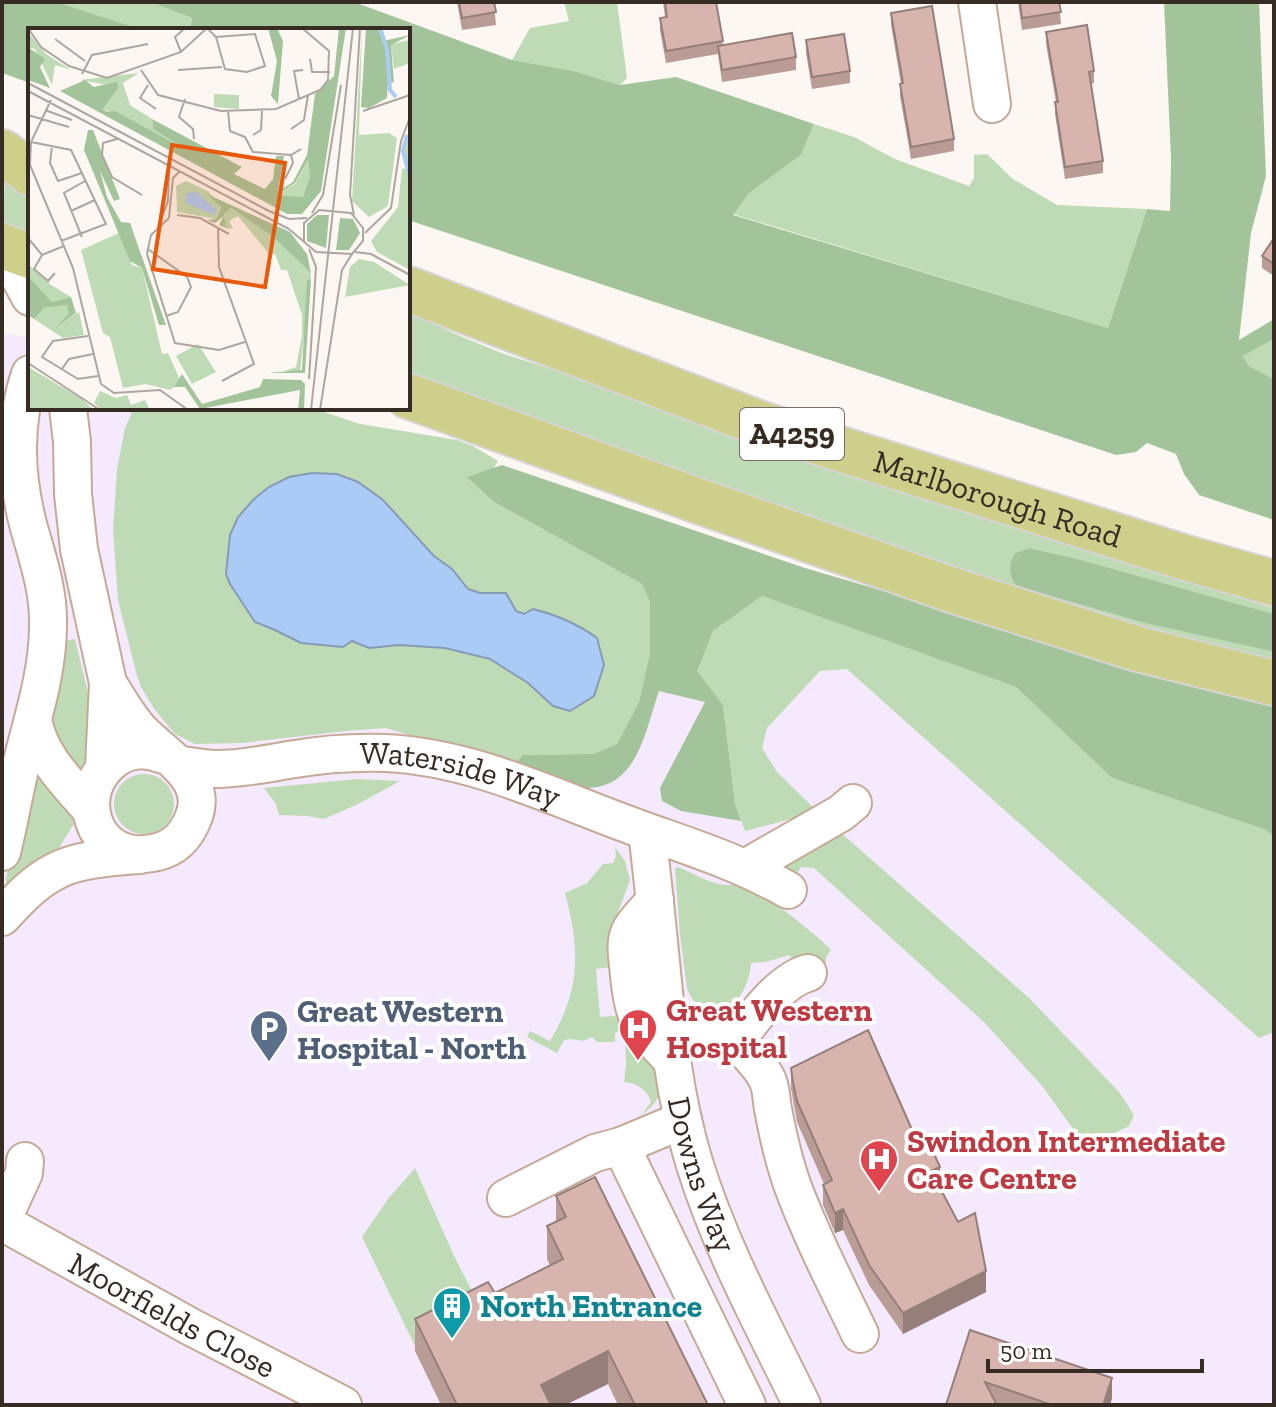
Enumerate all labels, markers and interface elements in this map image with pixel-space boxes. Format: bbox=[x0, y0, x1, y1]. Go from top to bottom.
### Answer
inset map bbox=[28, 28, 410, 410]
road number: A4259 bbox=[740, 408, 844, 460]
street label: Marlborough Road bbox=[869, 442, 1127, 556]
street label: Waterside Way bbox=[360, 734, 567, 816]
place label: Great Western Hospital bbox=[666, 991, 872, 1066]
place label: Great Western Hospital - North bbox=[297, 992, 526, 1067]
hospital icon: Great Western Hospital bbox=[617, 1007, 659, 1062]
parking icon: Great Western Hospital - North bbox=[248, 1008, 290, 1063]
street label: Downs Way bbox=[660, 1094, 745, 1259]
place label: Swindon Intermediate Care Centre bbox=[907, 1122, 1226, 1197]
hospital icon: Swindon Intermediate Care Centre bbox=[858, 1138, 900, 1193]
street label: Moorfields Close bbox=[62, 1244, 282, 1386]
building icon: North Entrance bbox=[431, 1285, 473, 1340]
place label: North Entrance bbox=[480, 1287, 702, 1325]
scale bar bbox=[988, 1323, 1202, 1373]
text: 50 m bbox=[1000, 1336, 1053, 1365]

